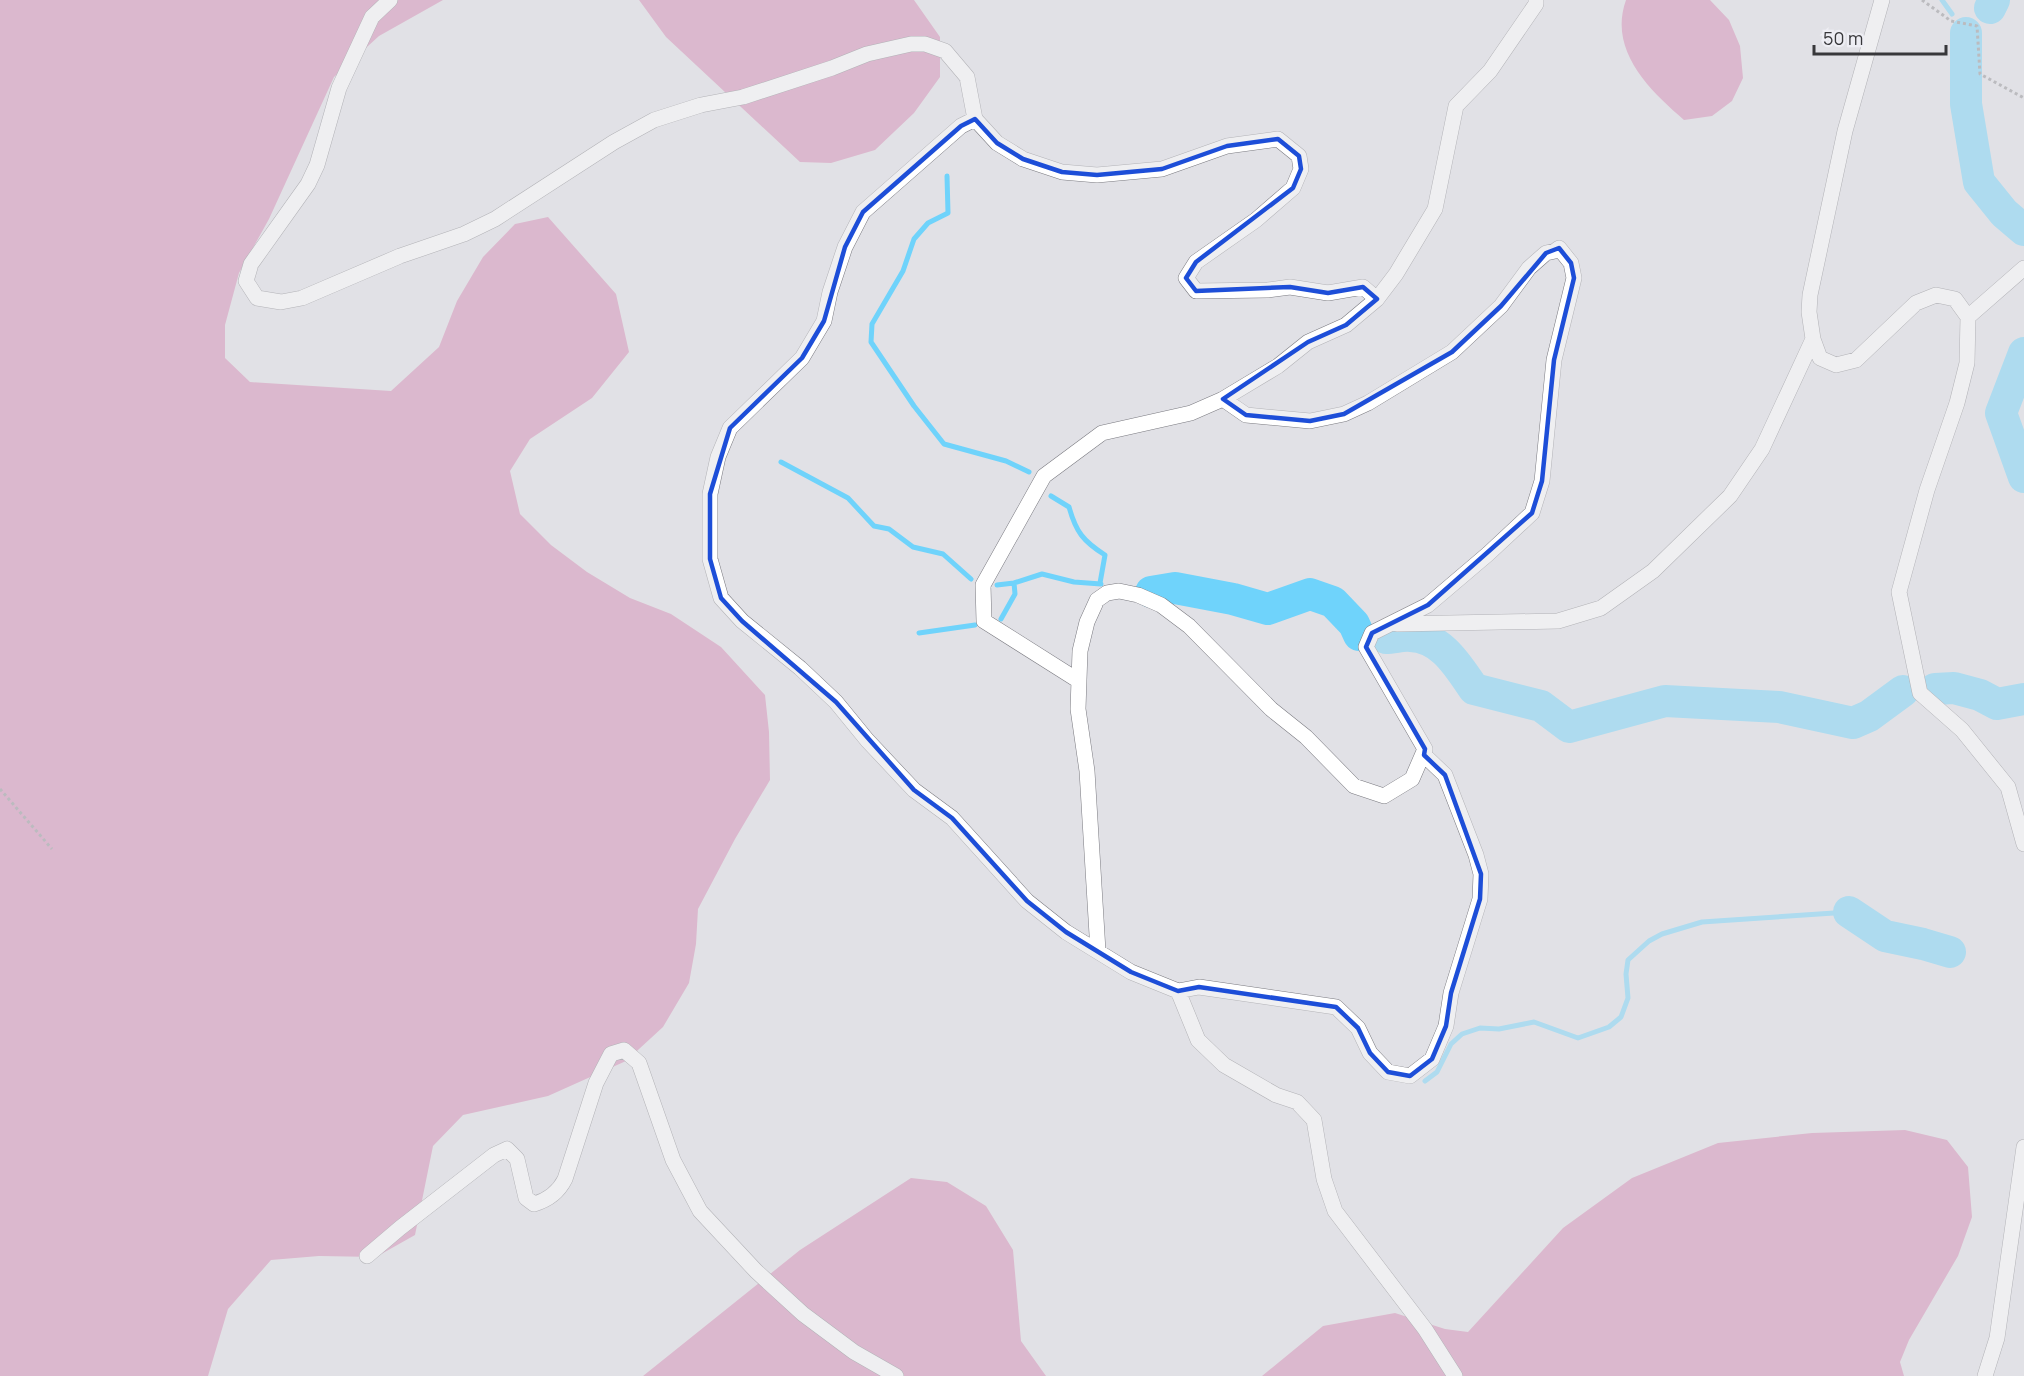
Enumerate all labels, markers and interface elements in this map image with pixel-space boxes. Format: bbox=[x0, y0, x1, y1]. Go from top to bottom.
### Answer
scale bar bbox=[1814, 18, 1946, 56]
text: 50 m bbox=[1823, 26, 1863, 50]

